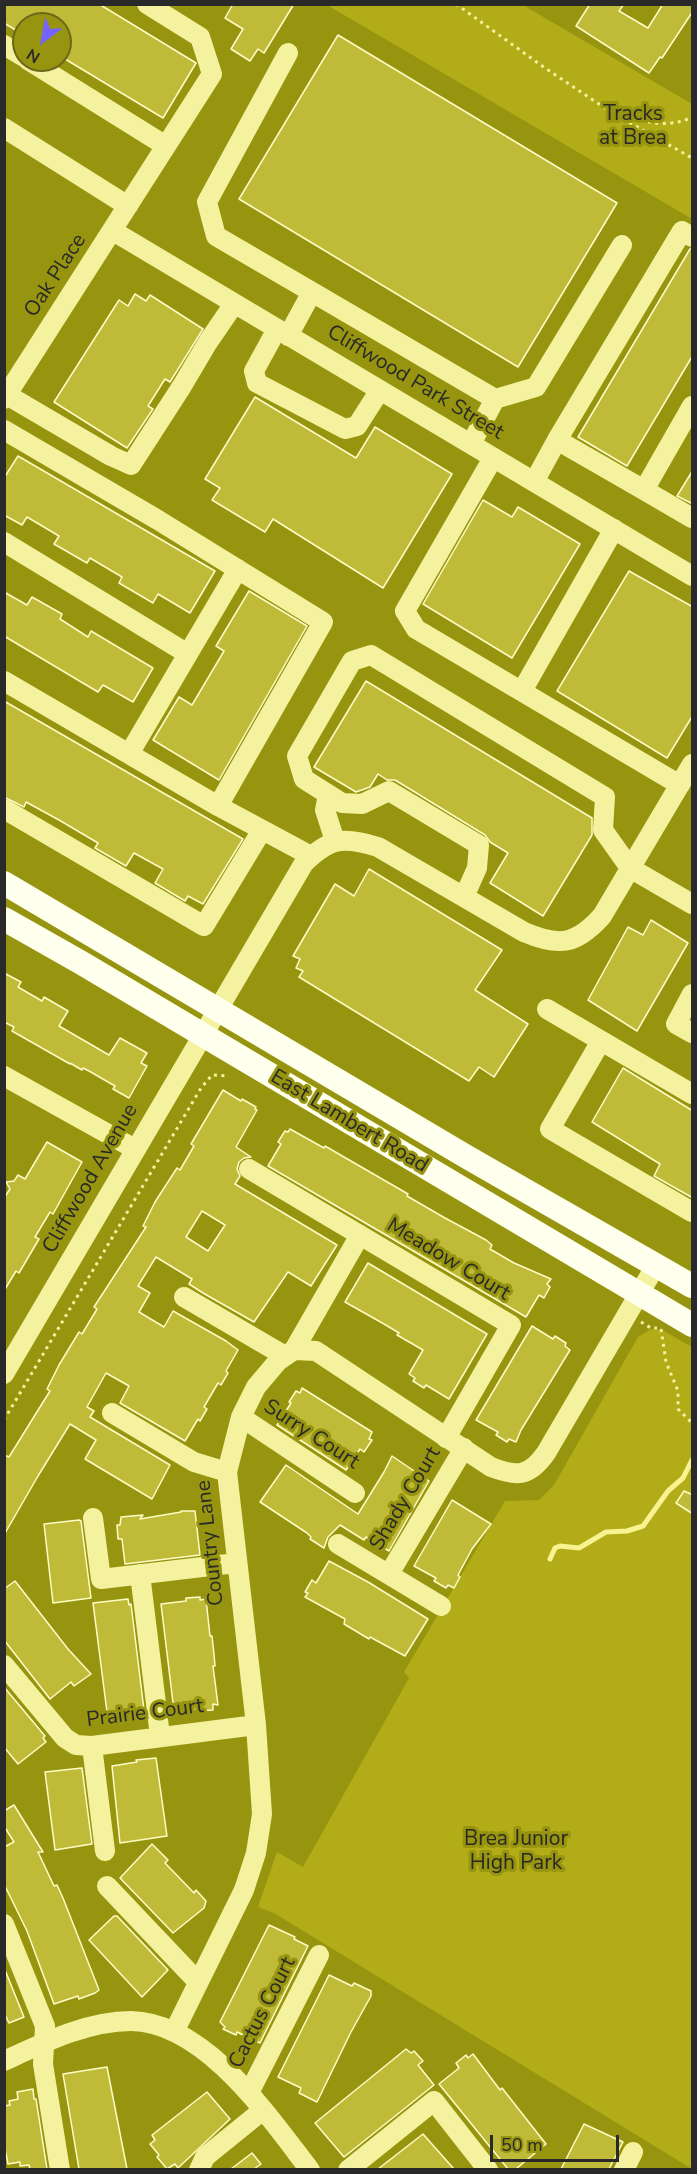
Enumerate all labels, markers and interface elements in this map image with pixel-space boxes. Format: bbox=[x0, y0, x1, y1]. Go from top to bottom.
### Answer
north arrow bbox=[12, 12, 72, 72]
text: N bbox=[23, 43, 44, 68]
park label: Tracks at Brea bbox=[599, 102, 667, 152]
street label: Oak Place bbox=[20, 230, 92, 322]
street label: Cliffwood Park Street bbox=[322, 320, 508, 446]
street label: East Lambert Road bbox=[266, 1065, 432, 1179]
street label: Cliffwood Avenue bbox=[38, 1100, 144, 1258]
street label: Meadow Court bbox=[382, 1213, 514, 1307]
street label: Surry Court bbox=[259, 1395, 363, 1475]
street label: Shady Court bbox=[365, 1443, 447, 1555]
street label: Country Lane bbox=[192, 1479, 230, 1607]
street label: Prairie Court bbox=[85, 1694, 205, 1734]
park label: Brea Junior High Park bbox=[464, 1827, 568, 1877]
street label: Cactus Court bbox=[224, 1953, 302, 2073]
scale bar bbox=[493, 2123, 622, 2161]
text: 50 m bbox=[501, 2133, 543, 2157]

